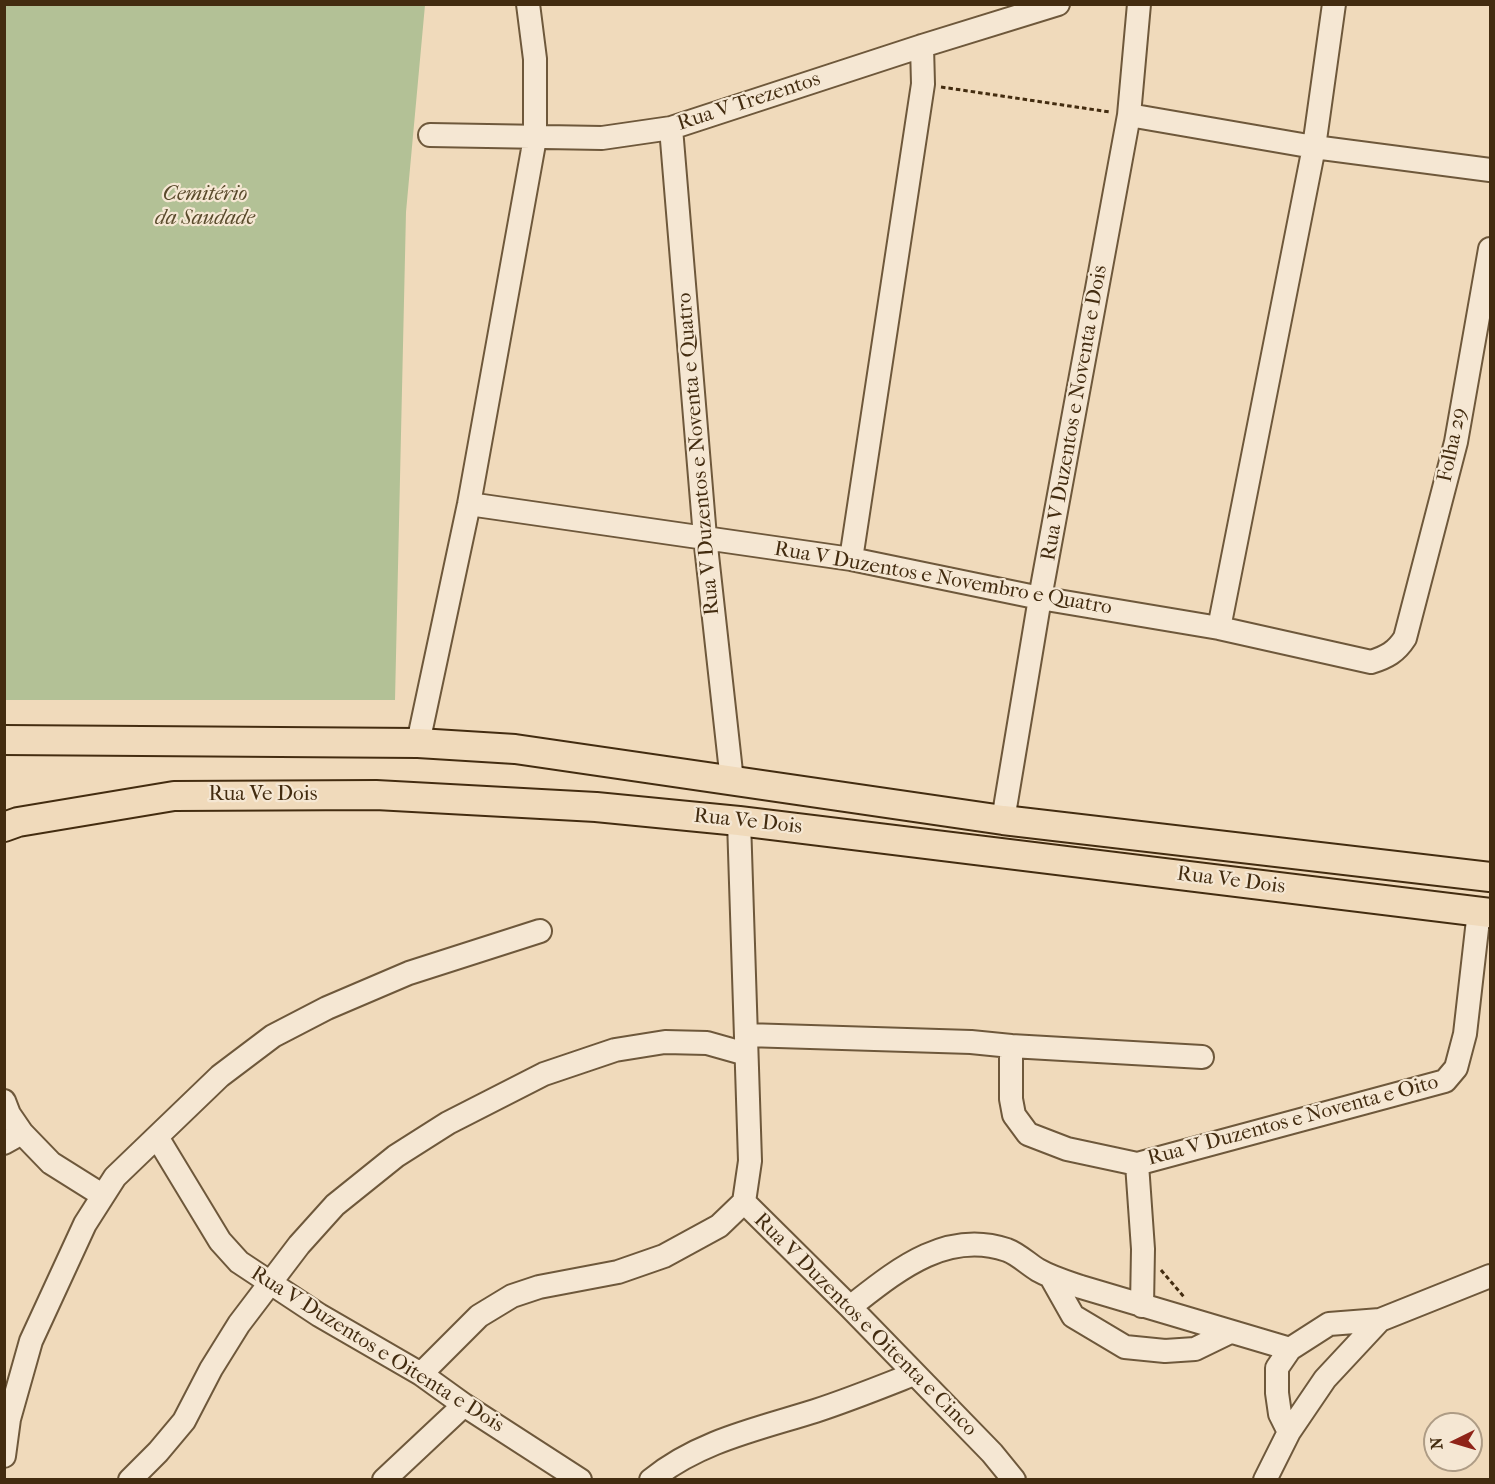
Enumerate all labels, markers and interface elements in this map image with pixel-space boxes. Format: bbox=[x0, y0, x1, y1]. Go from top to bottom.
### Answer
street label: Rua V Trezentos bbox=[674, 67, 824, 137]
park label: Cemitério da Saudade bbox=[155, 182, 255, 232]
street label: Rua V Duzentos e Noventa e Dois bbox=[1037, 263, 1113, 563]
street label: Rua V Duzentos e Noventa e Quatro bbox=[672, 292, 726, 616]
street label: Folha 29 bbox=[1433, 406, 1473, 484]
street label: Rua V Duzentos e Novembro e Quatro bbox=[772, 537, 1114, 621]
street label: Rua Ve Dois bbox=[209, 782, 317, 808]
street label: Rua Ve Dois bbox=[693, 804, 803, 840]
street label: Rua Ve Dois bbox=[1175, 862, 1287, 900]
street label: Rua V Duzentos e Noventa e Oito bbox=[1145, 1070, 1441, 1172]
street label: Rua V Duzentos e Oitenta e Cinco bbox=[748, 1208, 982, 1442]
street label: Rua V Duzentos e Oitenta e Dois bbox=[246, 1261, 508, 1439]
north arrow bbox=[1423, 1412, 1483, 1472]
text: N bbox=[1427, 1437, 1447, 1450]

